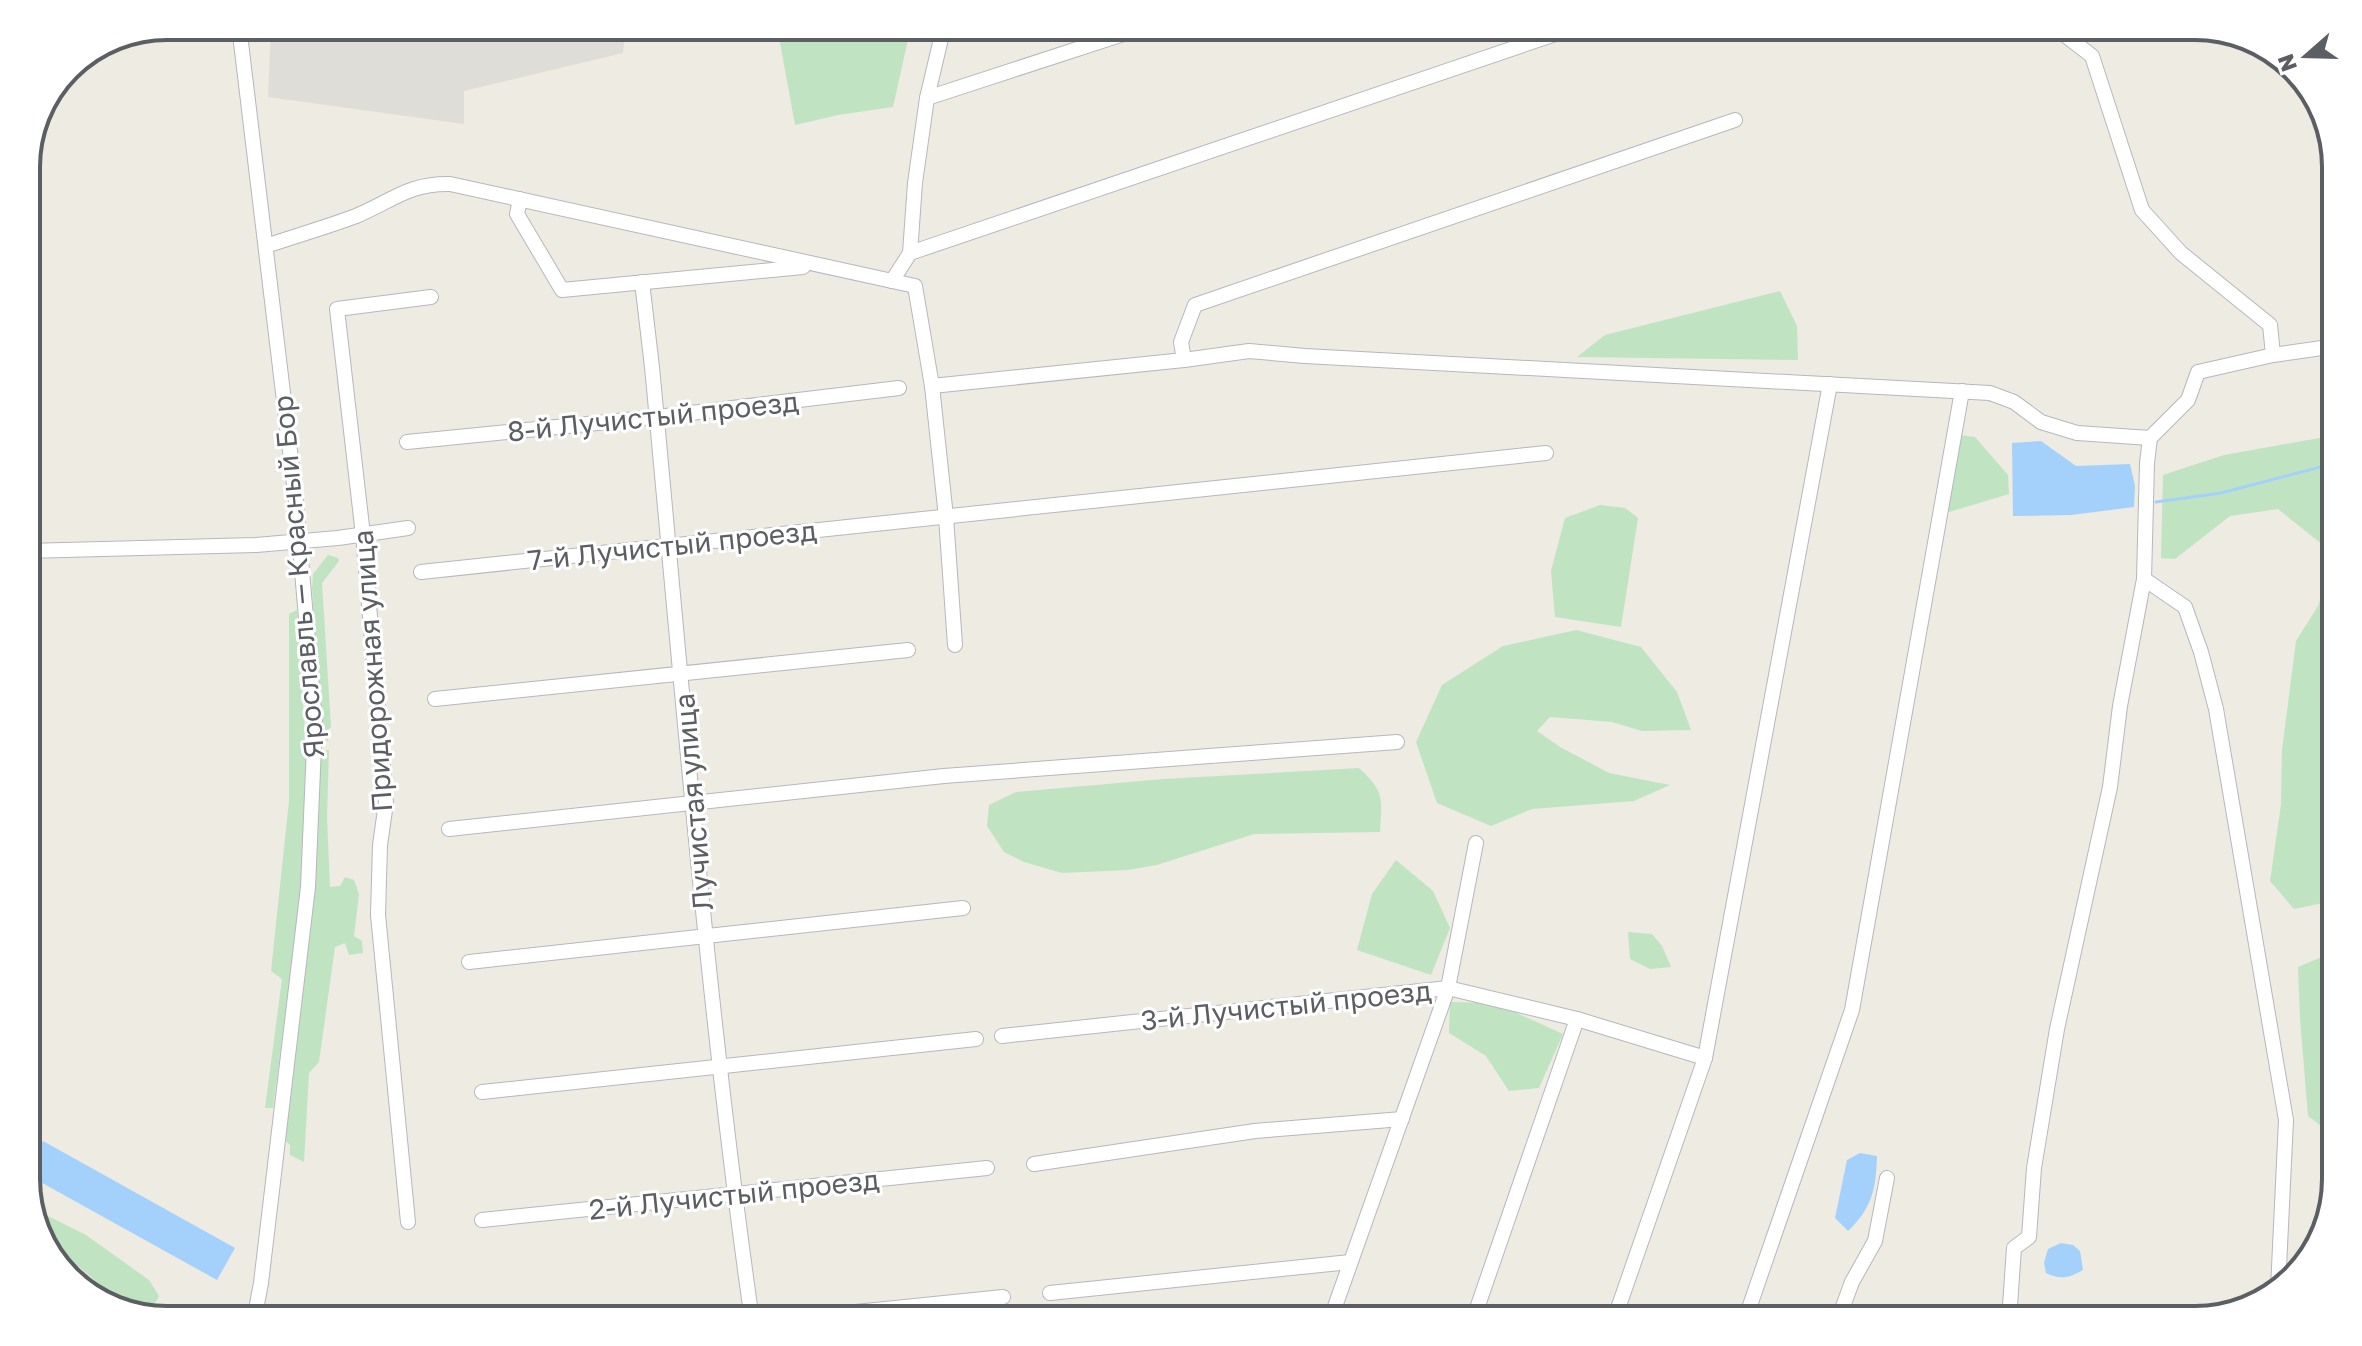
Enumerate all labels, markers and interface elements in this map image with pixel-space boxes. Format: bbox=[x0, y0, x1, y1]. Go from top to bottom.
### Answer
north arrow bbox=[2266, 16, 2346, 96]
text: N bbox=[2271, 51, 2302, 75]
street label: 8-й Лучистый проезд bbox=[506, 384, 800, 448]
street label: Ярославль — Красный Бор bbox=[266, 394, 330, 760]
street label: 7-й Лучистый проезд bbox=[526, 513, 818, 577]
street label: Придорожная улица bbox=[346, 529, 398, 813]
street label: Лучистая улица bbox=[667, 692, 719, 912]
street label: 3-й Лучистый проезд bbox=[1139, 973, 1433, 1037]
street label: 2-й Лучистый проезд bbox=[587, 1162, 881, 1226]

